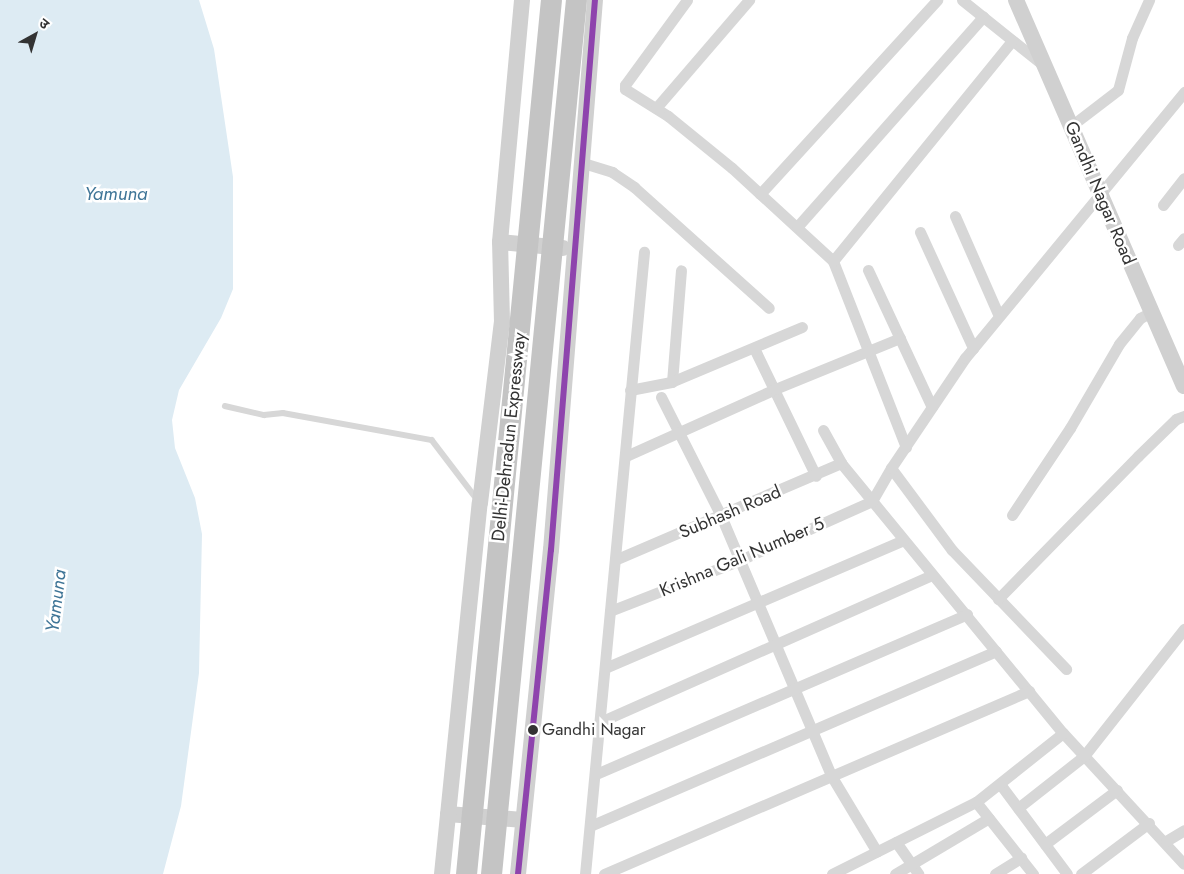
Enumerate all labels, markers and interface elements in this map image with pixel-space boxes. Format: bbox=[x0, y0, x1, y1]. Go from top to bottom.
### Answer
north arrow bbox=[10, 10, 60, 60]
text: उ bbox=[35, 13, 54, 34]
street label: Gandhi Nagar Road bbox=[1060, 118, 1140, 268]
water label: Yamuna bbox=[84, 183, 148, 205]
street label: Delhi-Dehradun Expressway bbox=[487, 331, 531, 543]
street label: Subhash Road bbox=[676, 481, 784, 543]
street label: Krishna Gali Number 5 bbox=[656, 513, 828, 601]
water label: Yamuna bbox=[41, 568, 71, 634]
place label: Gandhi Nagar bbox=[542, 720, 645, 740]
marker: Gandhi Nagar bbox=[528, 725, 538, 735]

